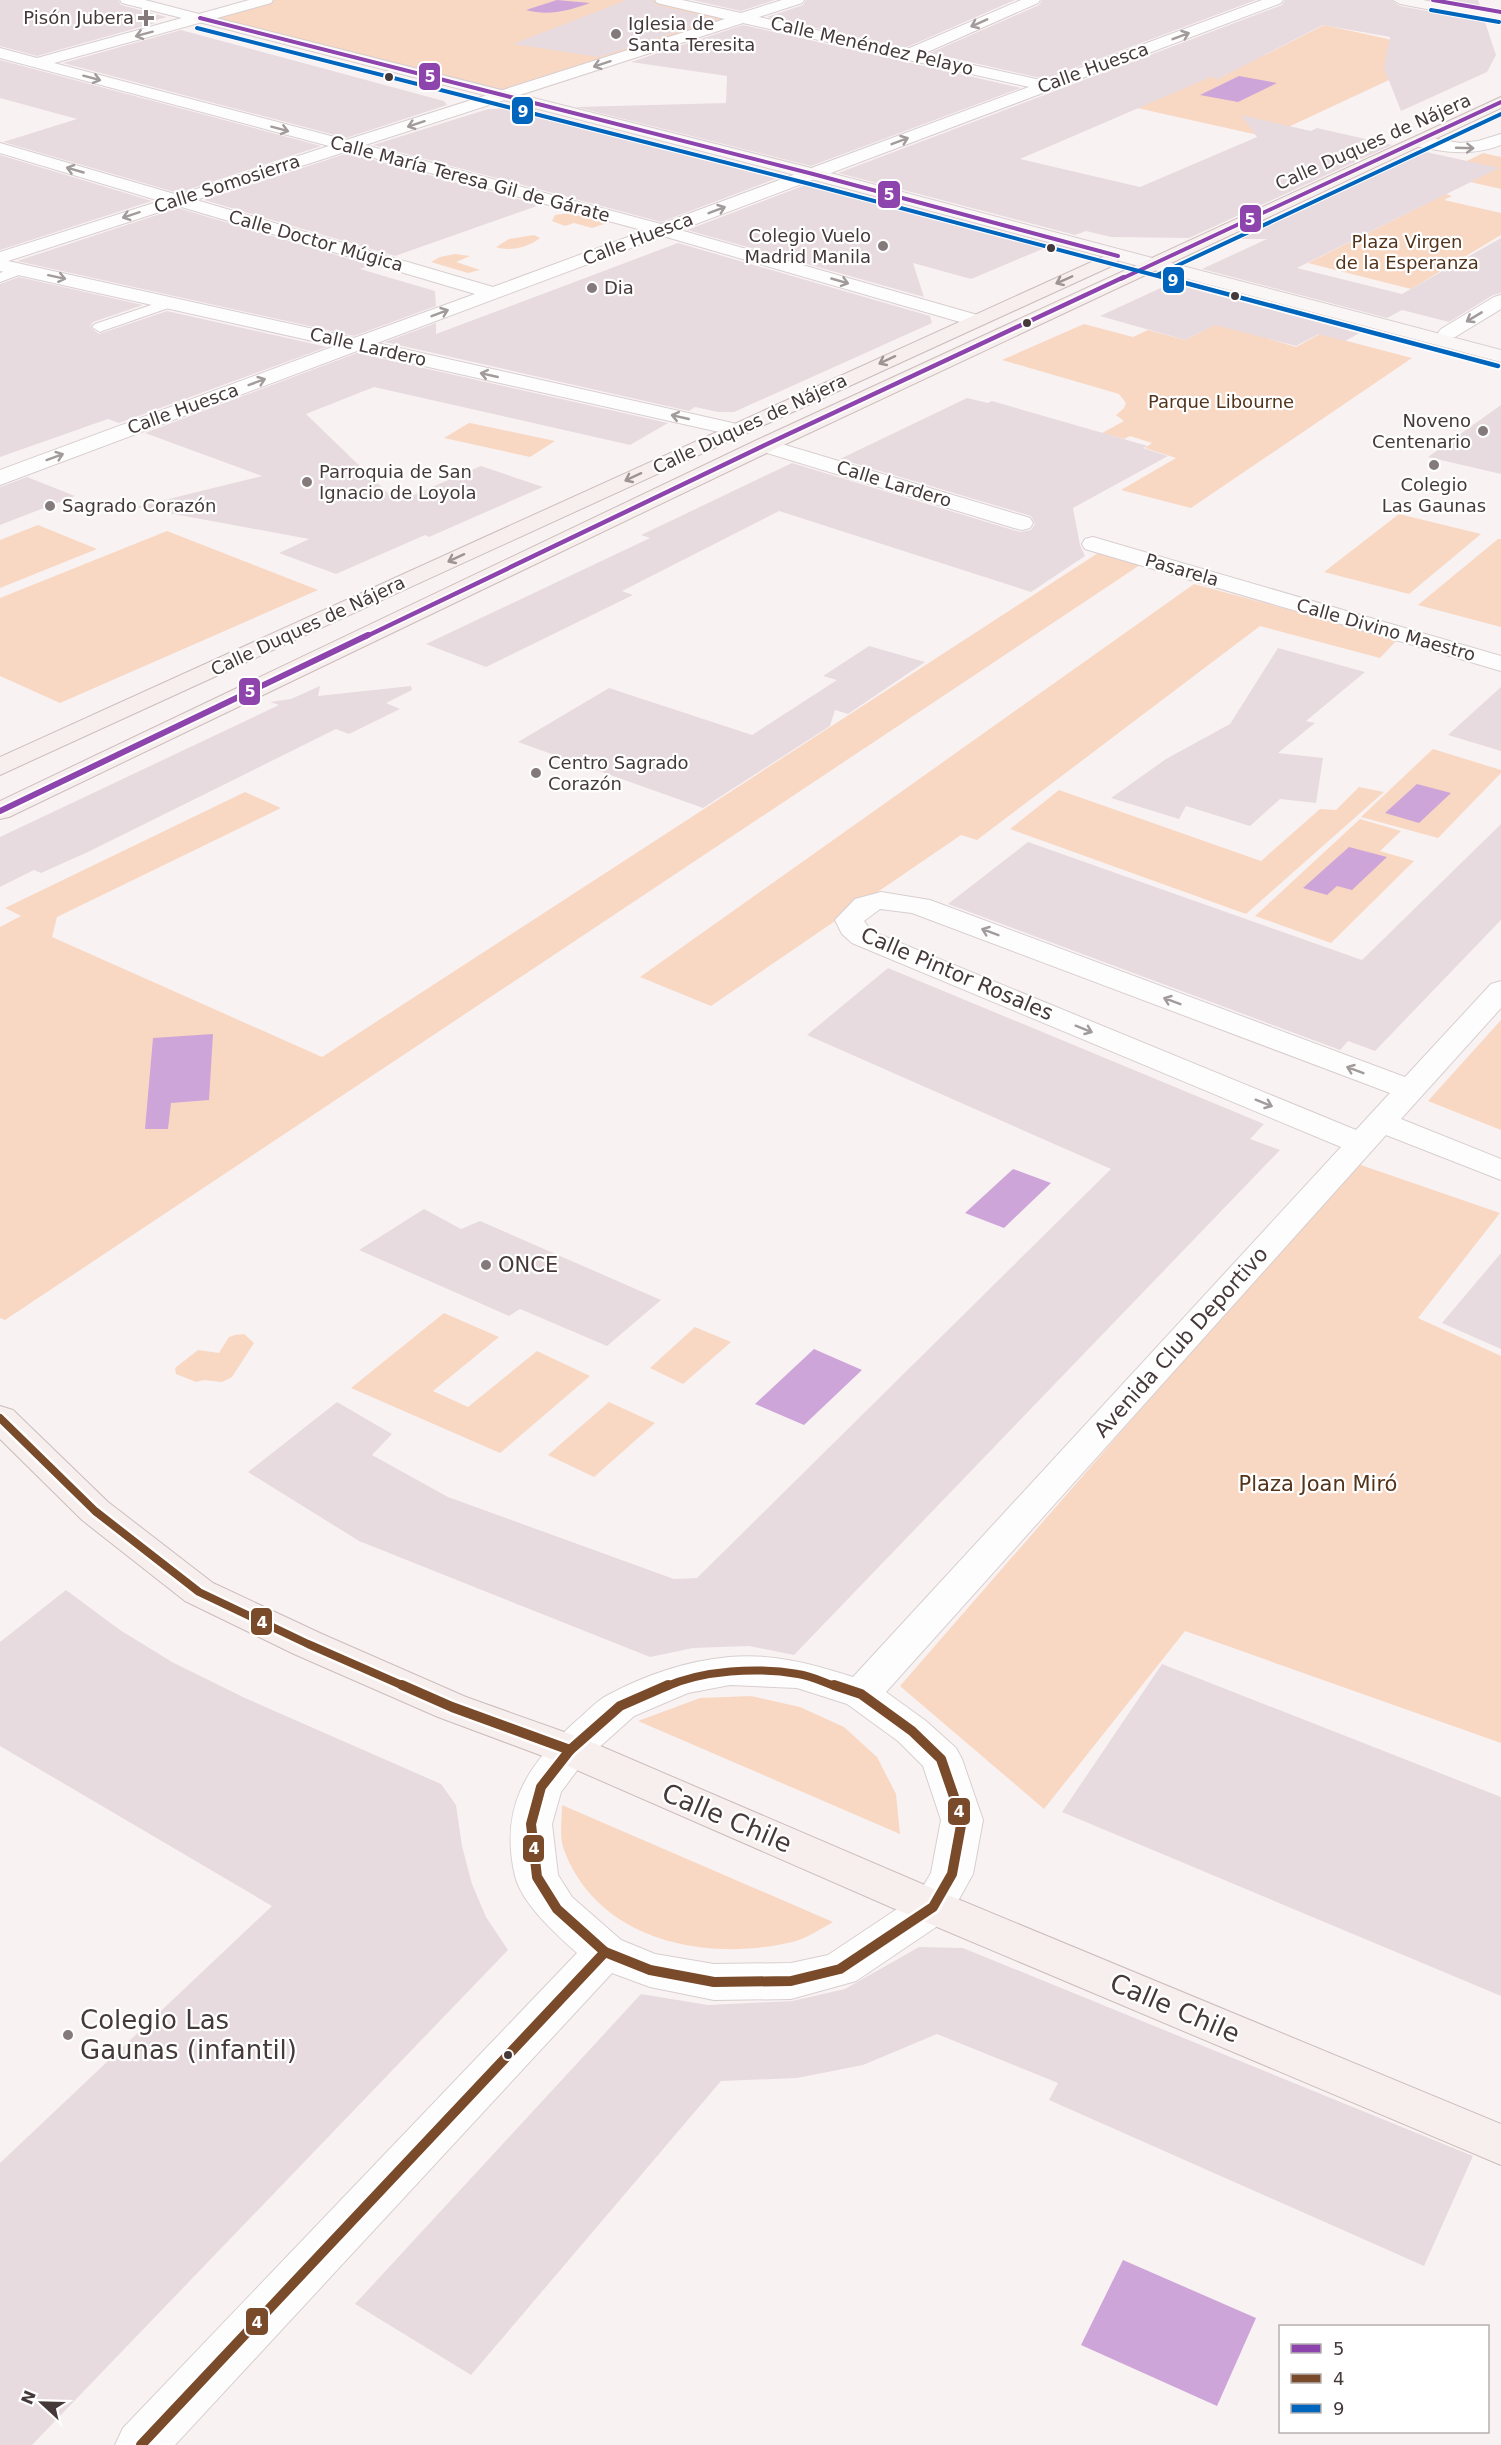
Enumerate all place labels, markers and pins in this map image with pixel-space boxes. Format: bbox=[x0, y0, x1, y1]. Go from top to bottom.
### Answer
place label: Pisón Jubera bbox=[23, 7, 134, 28]
marker: Pisón Jubera bbox=[139, 11, 153, 25]
place label: Iglesia de Santa Teresita bbox=[628, 13, 755, 55]
marker: Iglesia de Santa Teresita bbox=[609, 27, 623, 41]
unlabelled marker bbox=[383, 71, 395, 83]
place label: Colegio Vuelo Madrid Manila bbox=[744, 225, 871, 267]
marker: Colegio Vuelo Madrid Manila bbox=[876, 239, 890, 253]
unlabelled marker bbox=[1045, 242, 1057, 254]
place label: Dia bbox=[604, 277, 634, 298]
marker: Dia bbox=[585, 281, 599, 295]
unlabelled marker bbox=[1229, 290, 1241, 302]
unlabelled marker bbox=[1021, 317, 1033, 329]
place label: Noveno Centenario bbox=[1372, 410, 1471, 452]
marker: Noveno Centenario bbox=[1476, 424, 1490, 438]
marker: Colegio Las Gaunas bbox=[1427, 458, 1441, 472]
place label: Parroquia de San Ignacio de Loyola bbox=[319, 461, 476, 503]
place label: Colegio Las Gaunas bbox=[1382, 474, 1486, 516]
marker: Parroquia de San Ignacio de Loyola bbox=[300, 475, 314, 489]
place label: Sagrado Corazón bbox=[62, 495, 216, 516]
marker: Sagrado Corazón bbox=[43, 499, 57, 513]
place label: Centro Sagrado Corazón bbox=[548, 752, 689, 794]
marker: Centro Sagrado Corazón bbox=[529, 766, 543, 780]
place label: ONCE bbox=[498, 1253, 558, 1277]
marker: ONCE bbox=[479, 1258, 493, 1272]
place label: Colegio Las Gaunas (infantil) bbox=[80, 2005, 297, 2065]
marker: Colegio Las Gaunas (infantil) bbox=[61, 2028, 75, 2042]
unlabelled marker bbox=[502, 2049, 514, 2061]

